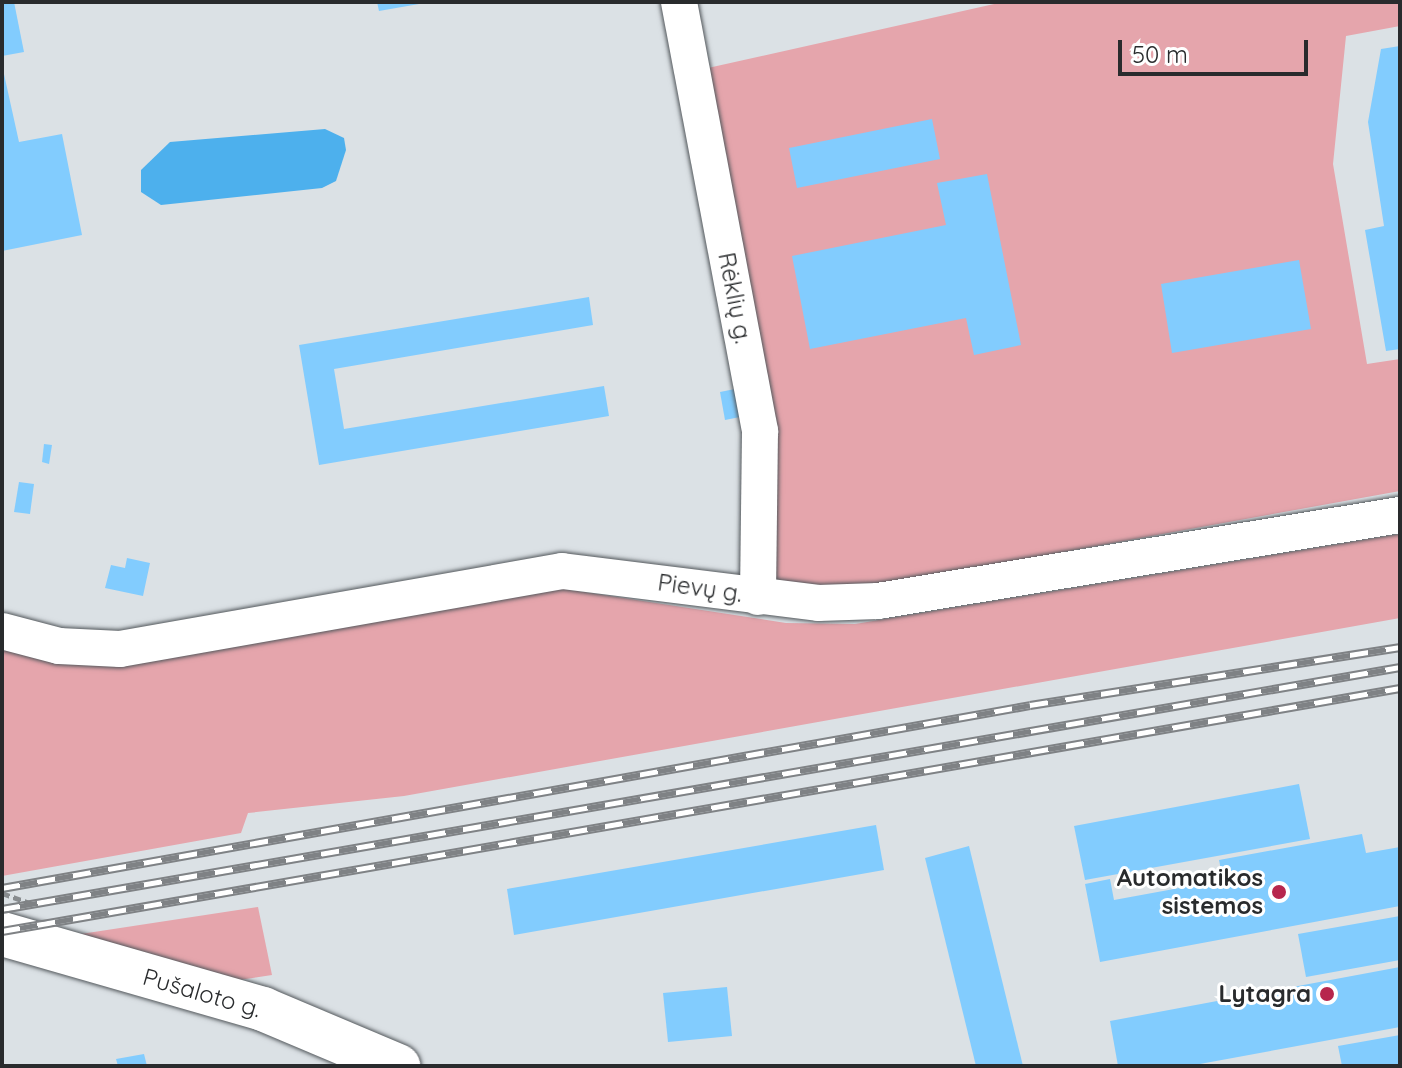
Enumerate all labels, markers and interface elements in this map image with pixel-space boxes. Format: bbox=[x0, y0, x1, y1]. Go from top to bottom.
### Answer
scale bar bbox=[1122, 24, 1312, 74]
text: 50 m bbox=[1132, 39, 1188, 69]
street label: Rėklių g. bbox=[712, 250, 758, 346]
street label: Pievų g. bbox=[656, 568, 744, 608]
place label: Automatikos sistemos bbox=[1117, 864, 1263, 920]
marker: Automatikos sistemos bbox=[1270, 883, 1288, 901]
street label: Pušaloto g. bbox=[139, 962, 265, 1024]
place label: Lytagra bbox=[1219, 980, 1311, 1008]
marker: Lytagra bbox=[1318, 985, 1336, 1003]

